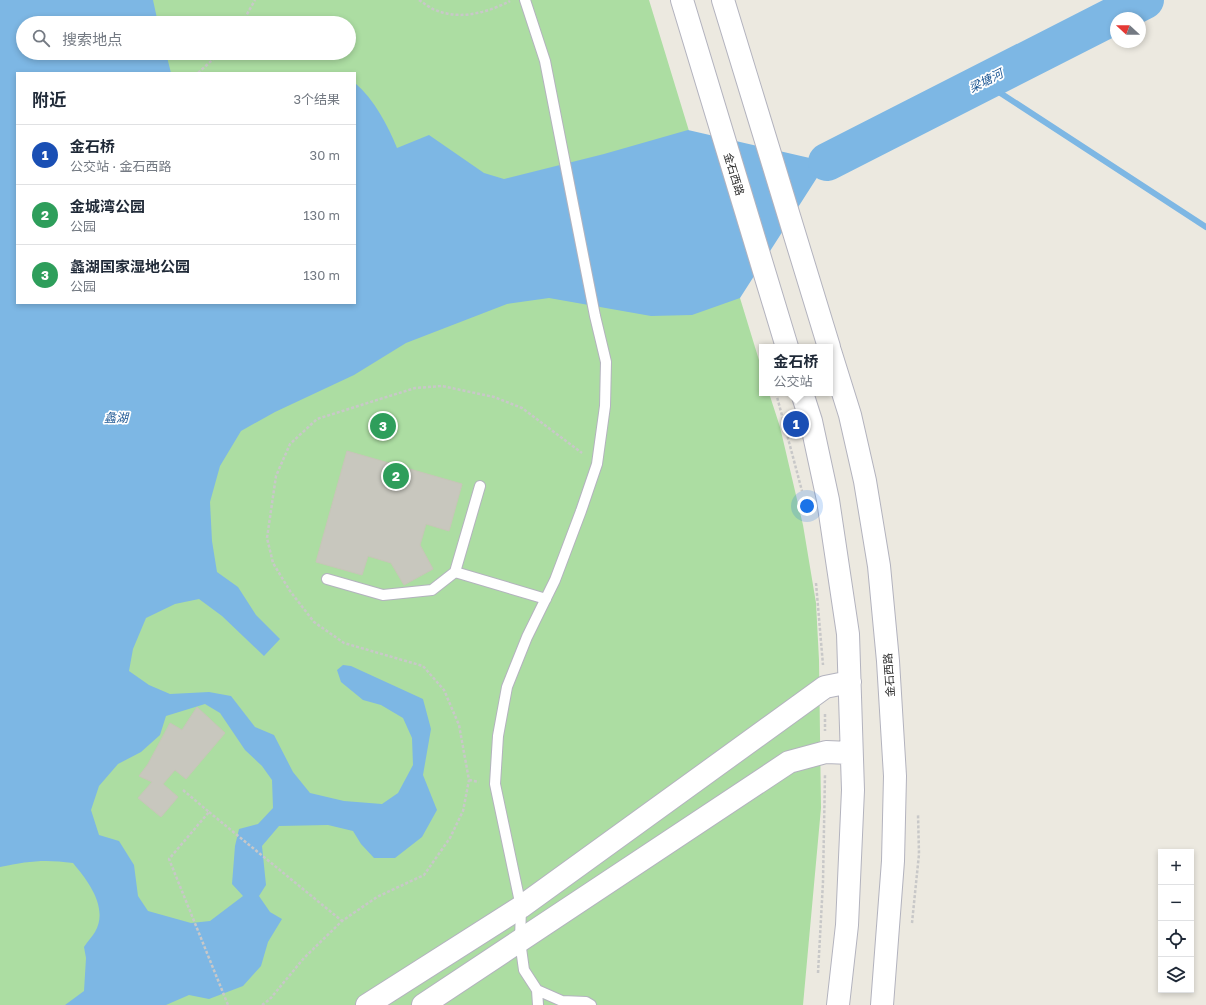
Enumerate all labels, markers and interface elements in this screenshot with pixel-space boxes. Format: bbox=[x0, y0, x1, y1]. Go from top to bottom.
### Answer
north arrow bbox=[1110, 12, 1146, 48]
search box bbox=[16, 16, 356, 60]
icon: search bbox=[30, 27, 52, 49]
text: 搜索地点 bbox=[62, 30, 122, 48]
water label: 梁塘河 bbox=[966, 65, 1007, 95]
text: 附近 bbox=[32, 89, 66, 110]
text: 3个结果 bbox=[293, 91, 340, 107]
text: 金石桥 bbox=[70, 137, 115, 155]
text: 1 bbox=[42, 147, 48, 163]
text: 30 m bbox=[310, 147, 340, 163]
street label: 金石西路 bbox=[722, 151, 747, 197]
text: 公交站 · 金石西路 bbox=[70, 158, 171, 174]
text: 金城湾公园 bbox=[70, 197, 145, 215]
text: 2 bbox=[41, 207, 49, 223]
text: 130 m bbox=[303, 207, 340, 223]
text: 公园 bbox=[70, 218, 96, 234]
text: 蠡湖国家湿地公园 bbox=[70, 257, 190, 275]
text: 3 bbox=[41, 267, 49, 283]
text: 130 m bbox=[303, 267, 340, 283]
text: 公园 bbox=[70, 278, 96, 294]
popup bbox=[759, 344, 833, 396]
text: 金石桥 bbox=[773, 352, 819, 370]
text: 公交站 bbox=[773, 373, 813, 389]
pin: 1 bbox=[783, 409, 809, 439]
water label: 蠡湖 bbox=[104, 410, 130, 425]
pin: 3 bbox=[370, 411, 396, 441]
pin: 2 bbox=[383, 461, 409, 491]
your location bbox=[797, 496, 817, 516]
street label: 金石西路 bbox=[880, 653, 897, 697]
map controls bbox=[1158, 849, 1194, 993]
button: + bbox=[1158, 849, 1194, 885]
button: − bbox=[1158, 885, 1194, 921]
button: locate bbox=[1158, 921, 1194, 957]
button: layers bbox=[1158, 957, 1194, 993]

